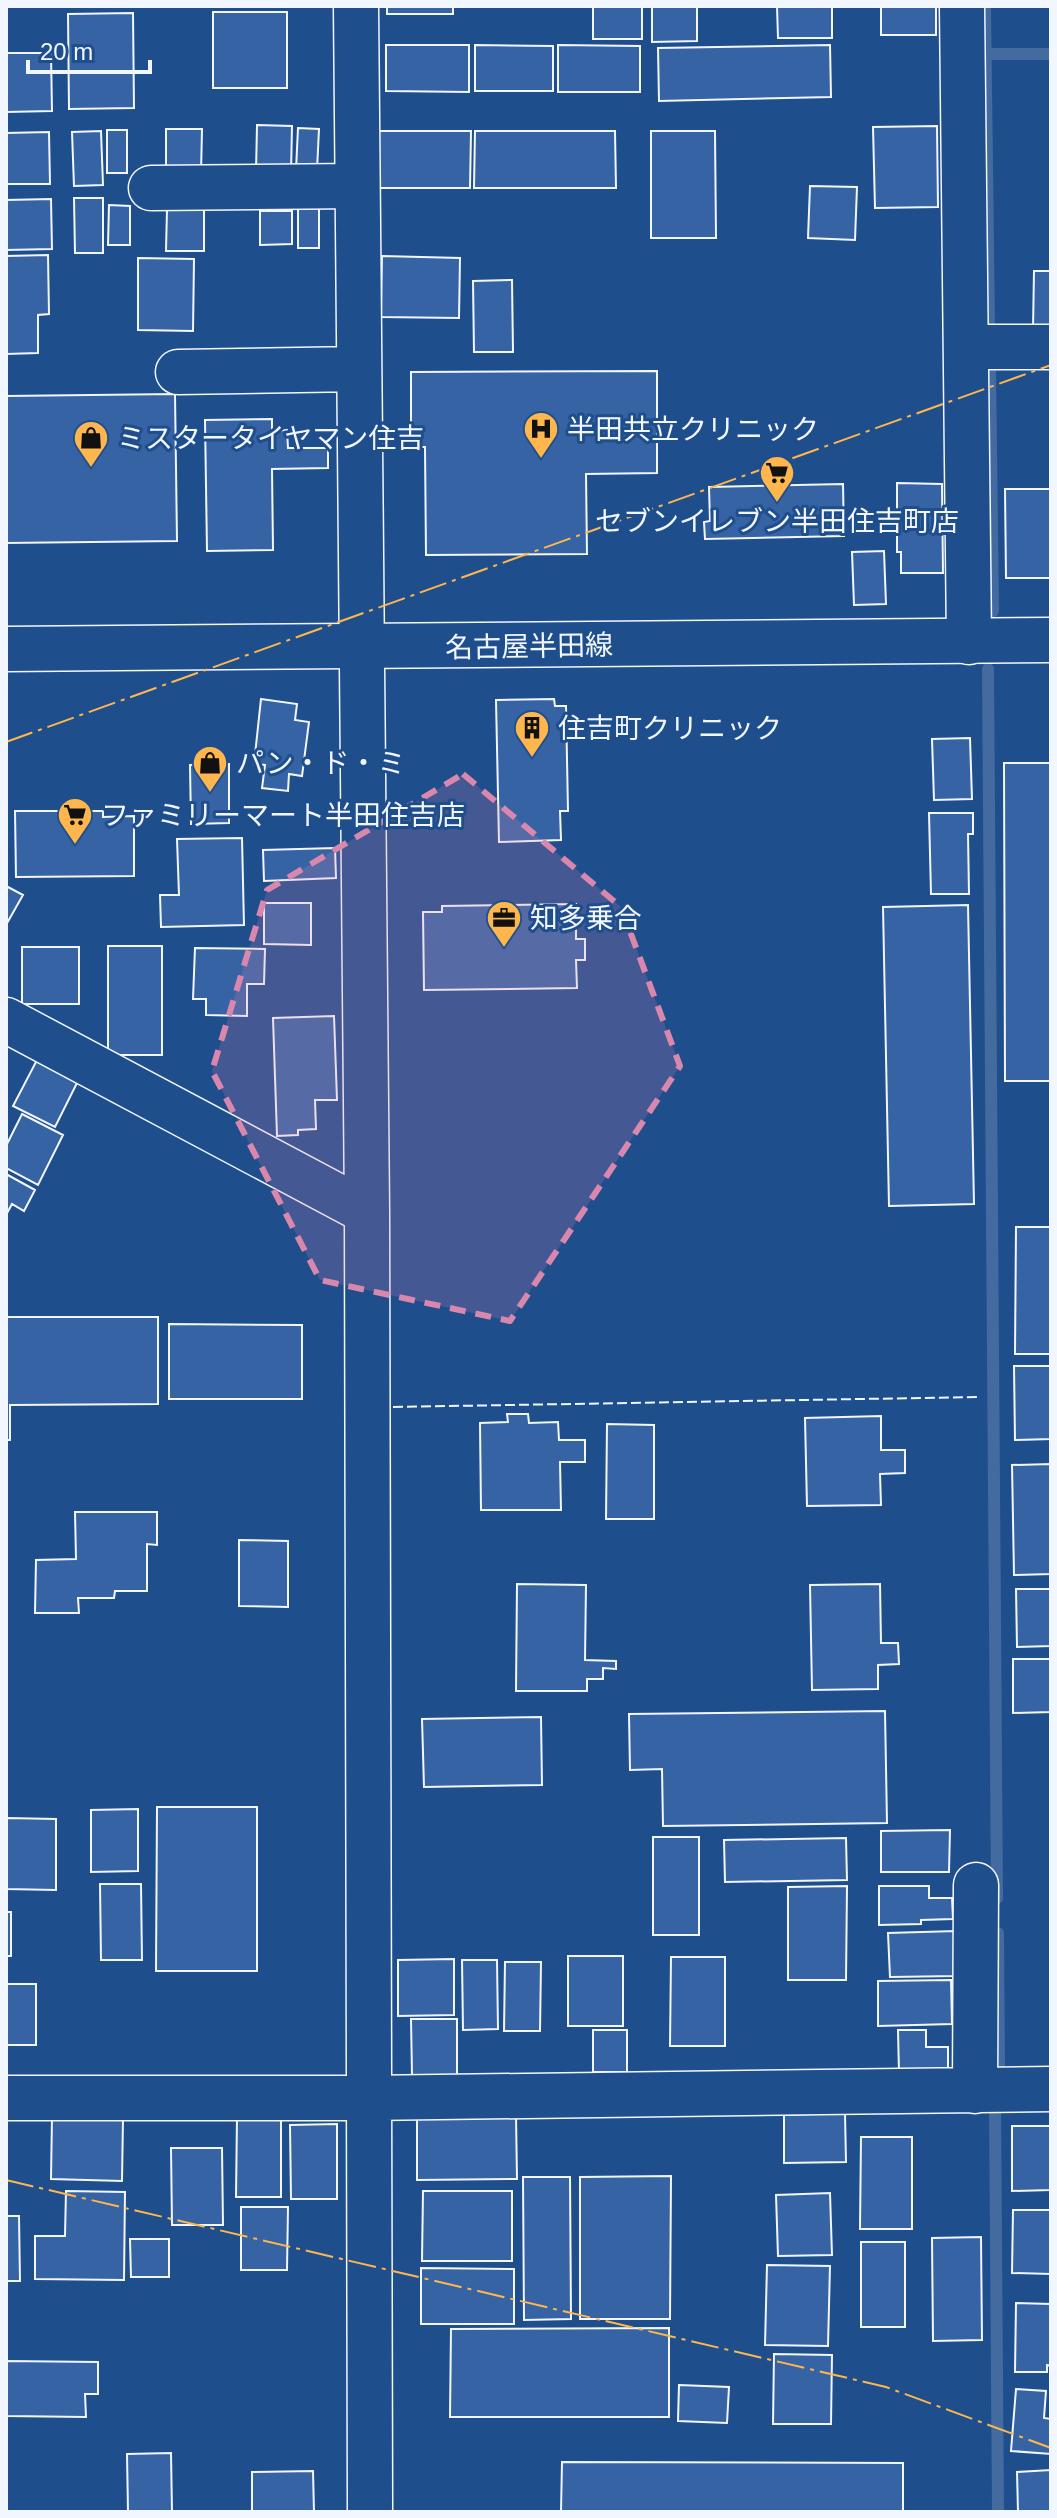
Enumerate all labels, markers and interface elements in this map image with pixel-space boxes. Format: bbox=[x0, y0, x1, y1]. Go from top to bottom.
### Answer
scale bar bbox=[28, 24, 150, 74]
text: 20 m bbox=[40, 38, 93, 65]
hospital icon: 半田共立クリニック bbox=[522, 410, 560, 460]
place label: 半田共立クリニック bbox=[567, 414, 819, 445]
shop icon: ミスタータイヤマン住吉 bbox=[72, 419, 110, 469]
place label: ミスタータイヤマン住吉 bbox=[117, 423, 424, 454]
supermarket icon: セブンイレブン半田住吉町店 bbox=[758, 454, 796, 504]
place label: セブンイレブン半田住吉町店 bbox=[595, 506, 959, 537]
street label: 名古屋半田線 bbox=[445, 630, 613, 663]
building icon: 住吉町クリニック bbox=[513, 709, 551, 759]
place label: 住吉町クリニック bbox=[558, 713, 782, 744]
shop icon: パン・ド・ミ bbox=[191, 744, 229, 794]
place label: パン・ド・ミ bbox=[236, 748, 405, 779]
supermarket icon: ファミリーマート半田住吉店 bbox=[56, 796, 94, 846]
place label: ファミリーマート半田住吉店 bbox=[101, 800, 465, 831]
office icon: 知多乗合 bbox=[485, 899, 523, 949]
place label: 知多乗合 bbox=[530, 903, 642, 934]

